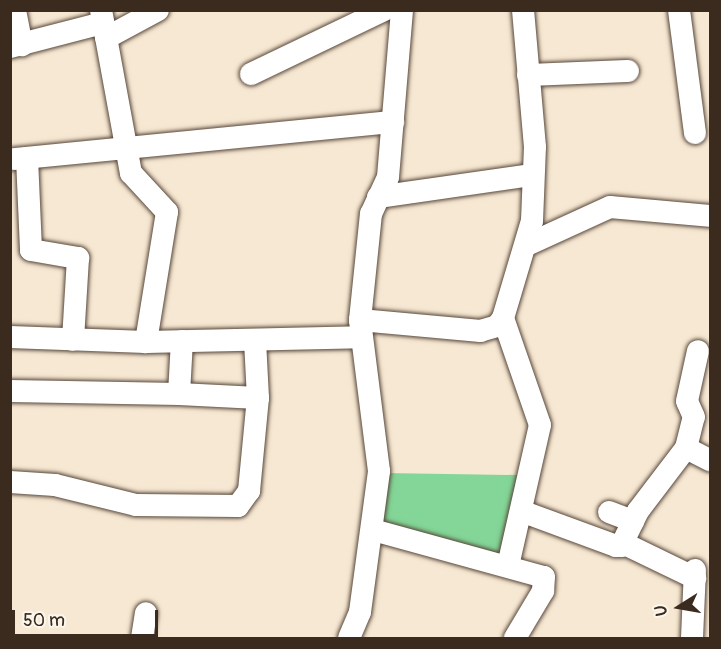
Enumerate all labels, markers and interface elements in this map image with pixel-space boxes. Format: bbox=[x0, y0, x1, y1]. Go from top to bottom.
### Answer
north arrow bbox=[649, 577, 709, 637]
scale bar bbox=[15, 598, 160, 636]
text: U bbox=[651, 603, 672, 618]
text: 50 m bbox=[23, 609, 65, 632]

